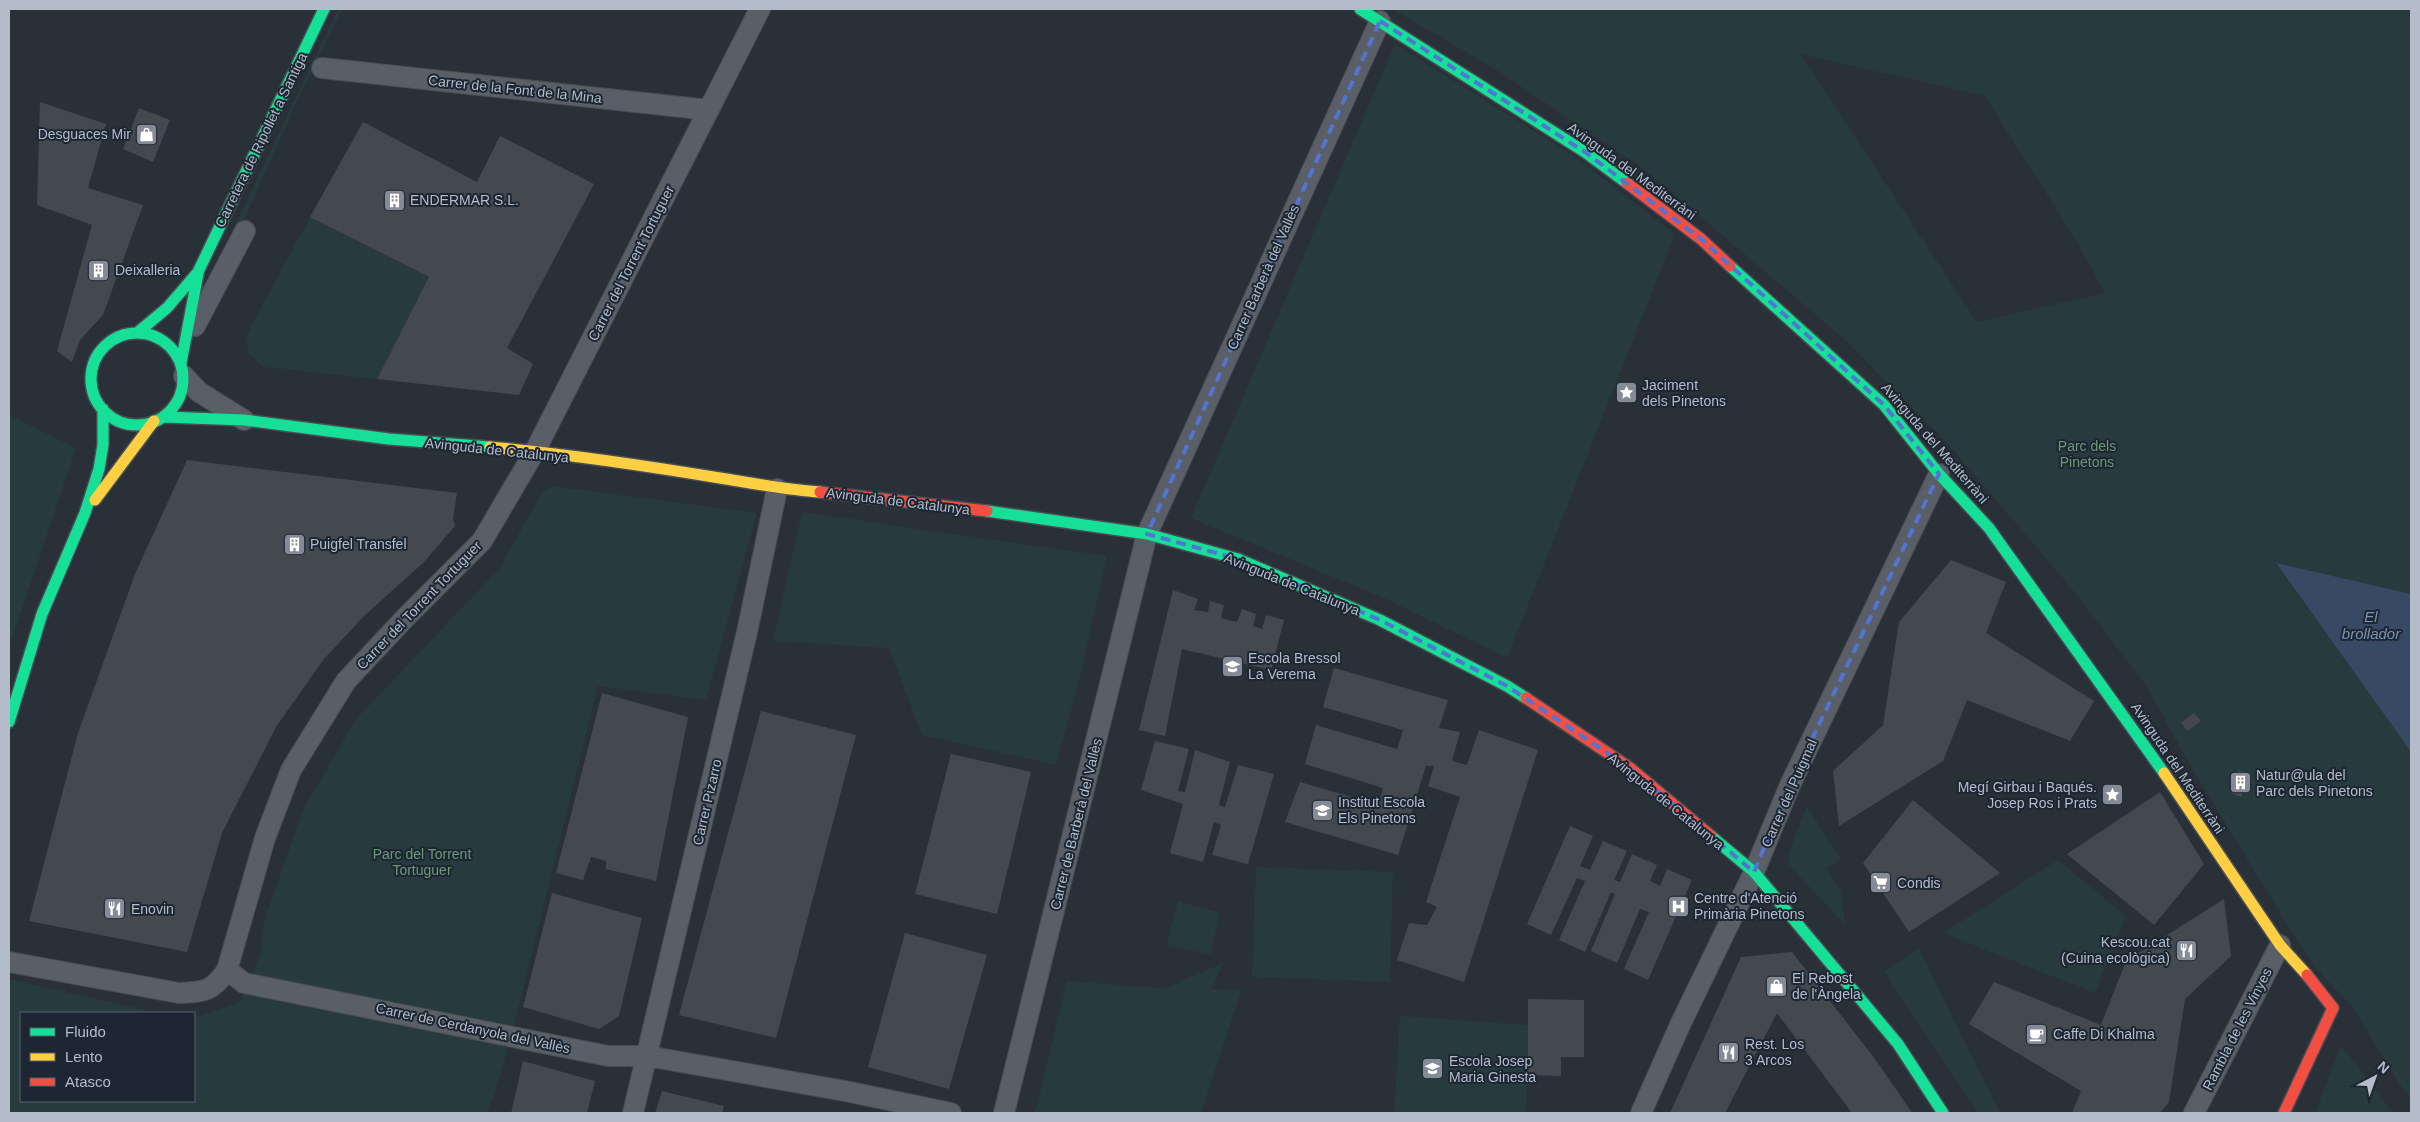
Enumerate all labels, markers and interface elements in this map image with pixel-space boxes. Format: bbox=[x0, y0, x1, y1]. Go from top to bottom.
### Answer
street label: Carretera de Ripollet a Santiga bbox=[212, 50, 310, 230]
street label: Carrer de la Font de la Mina bbox=[427, 72, 603, 106]
street label: Avinguda del Mediterràni bbox=[1565, 119, 1699, 223]
shop icon: Desguaces Mir bbox=[135, 122, 159, 146]
place label: Desguaces Mir bbox=[38, 126, 131, 142]
street label: Carrer del Torrent Tortuguer bbox=[585, 182, 677, 343]
building icon: ENDERMAR S.L. bbox=[382, 188, 406, 212]
place label: ENDERMAR S.L. bbox=[410, 192, 519, 208]
street label: Carrer Barberà del Vallès bbox=[1224, 202, 1302, 352]
building icon: Deixalleria bbox=[87, 258, 111, 282]
place label: Deixalleria bbox=[115, 262, 181, 278]
place label: Jaciment dels Pinetons bbox=[1642, 377, 1726, 409]
street label: Avinguda del Mediterràni bbox=[1878, 379, 1992, 507]
place icon: Jaciment dels Pinetons bbox=[1614, 381, 1638, 405]
street label: Avinguda de Catalunya bbox=[424, 434, 570, 466]
park label: Parc dels Pinetons bbox=[2058, 438, 2116, 470]
street label: Avinguda de Catalunya bbox=[825, 484, 971, 518]
building icon: Puigfel Transfel bbox=[282, 532, 306, 556]
place label: Puigfel Transfel bbox=[310, 536, 407, 552]
street label: Carrer del Torrent Tortuguer bbox=[353, 537, 485, 673]
street label: Avinguda de Catalunya bbox=[1222, 550, 1362, 619]
water label: El brollador bbox=[2342, 608, 2401, 642]
place label: Escola Bressol La Verema bbox=[1248, 650, 1341, 682]
school or university icon: Escola Bressol La Verema bbox=[1220, 654, 1244, 678]
street label: Avinguda del Mediterràni bbox=[2128, 699, 2228, 837]
street label: Carrer de Barberà del Vallès bbox=[1047, 736, 1105, 912]
street label: Carrer del Puigmal bbox=[1758, 736, 1820, 850]
street label: Avinguda de Catalunya bbox=[1605, 749, 1727, 853]
street label: Carrer Pizarro bbox=[689, 757, 725, 847]
place label: Natur@ula del Parc dels Pinetons bbox=[2256, 767, 2373, 799]
building icon: Natur@ula del Parc dels Pinetons bbox=[2228, 771, 2252, 795]
place label: Megí Girbau i Baqués. Josep Ros i Prats bbox=[1958, 779, 2097, 811]
place icon: Megí Girbau i Baqués. Josep Ros i Prats bbox=[2101, 783, 2125, 807]
place label: Institut Escola Els Pinetons bbox=[1338, 794, 1425, 826]
school or university icon: Institut Escola Els Pinetons bbox=[1310, 798, 1334, 822]
park label: Parc del Torrent Tortuguer bbox=[373, 846, 471, 878]
supermarket icon: Condis bbox=[1869, 871, 1893, 895]
place label: Condis bbox=[1897, 875, 1941, 891]
place label: Centre d'Atenció Primària Pinetons bbox=[1694, 890, 1805, 922]
hospital icon: Centre d'Atenció Primària Pinetons bbox=[1666, 894, 1690, 918]
restaurant icon: Enovin bbox=[103, 897, 127, 921]
place label: Enovin bbox=[131, 901, 174, 917]
place label: Kescou.cat (Cuina ecològica) bbox=[2061, 934, 2170, 966]
restaurant icon: Kescou.cat (Cuina ecològica) bbox=[2174, 938, 2198, 962]
street label: Rambla de les Vinyes bbox=[2199, 965, 2275, 1093]
place label: El Rebost de l'Àngela bbox=[1792, 970, 1861, 1002]
shop icon: El Rebost de l'Àngela bbox=[1764, 974, 1788, 998]
street label: Carrer de Cerdanyola del Vallès bbox=[374, 1000, 572, 1056]
legend bbox=[20, 1012, 195, 1102]
cafe icon: Caffe Di Khalma bbox=[2025, 1022, 2049, 1046]
text: Fluido bbox=[65, 1023, 106, 1040]
place label: Caffe Di Khalma bbox=[2053, 1026, 2155, 1042]
place label: Rest. Los 3 Arcos bbox=[1745, 1036, 1804, 1068]
restaurant icon: Rest. Los 3 Arcos bbox=[1717, 1040, 1741, 1064]
text: Lento bbox=[65, 1048, 103, 1065]
north arrow bbox=[2350, 1052, 2400, 1102]
place label: Escola Josep Maria Ginesta bbox=[1449, 1053, 1536, 1085]
school or university icon: Escola Josep Maria Ginesta bbox=[1421, 1057, 1445, 1081]
text: N bbox=[2374, 1058, 2393, 1077]
text: Atasco bbox=[65, 1073, 111, 1090]

